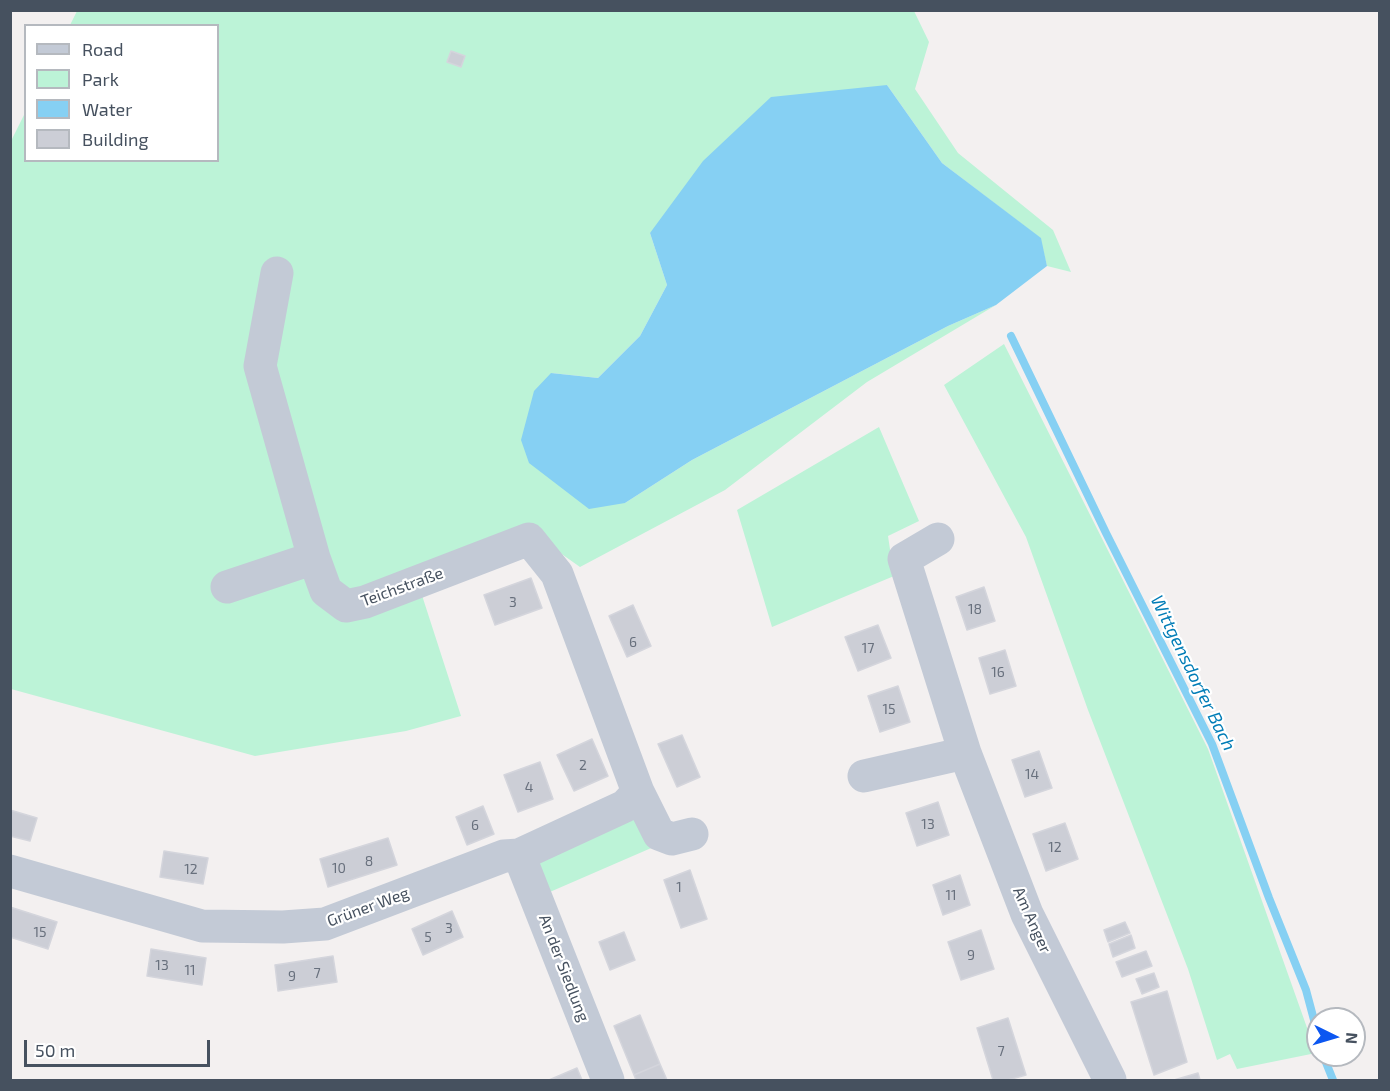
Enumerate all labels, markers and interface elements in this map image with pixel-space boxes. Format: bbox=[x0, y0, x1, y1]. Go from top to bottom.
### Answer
legend bbox=[24, 24, 219, 162]
text: Road bbox=[82, 38, 123, 60]
text: Park bbox=[82, 68, 119, 90]
text: Water bbox=[82, 98, 132, 120]
text: Building bbox=[82, 128, 149, 150]
street label: Teichstraße bbox=[358, 563, 446, 611]
water label: Wittgensdorfer Bach bbox=[1146, 592, 1240, 754]
house number: 3 bbox=[509, 594, 517, 610]
house number: 18 bbox=[968, 601, 982, 617]
house number: 6 bbox=[629, 634, 637, 650]
house number: 17 bbox=[862, 640, 874, 656]
house number: 16 bbox=[991, 664, 1005, 680]
house number: 15 bbox=[882, 701, 896, 717]
house number: 2 bbox=[579, 757, 587, 773]
house number: 14 bbox=[1025, 766, 1039, 782]
house number: 4 bbox=[525, 779, 533, 795]
house number: 13 bbox=[921, 816, 935, 832]
house number: 6 bbox=[471, 817, 479, 833]
house number: 12 bbox=[1048, 839, 1062, 855]
house number: 8 bbox=[365, 853, 373, 869]
house number: 10 bbox=[332, 860, 346, 876]
house number: 12 bbox=[184, 861, 198, 877]
house number: 1 bbox=[676, 879, 682, 895]
street label: Grüner Weg bbox=[324, 883, 412, 931]
street label: Am Anger bbox=[1009, 884, 1055, 956]
house number: 11 bbox=[945, 887, 957, 903]
street label: An der Siedlung bbox=[535, 912, 593, 1024]
house number: 3 bbox=[445, 920, 453, 936]
house number: 15 bbox=[33, 924, 47, 940]
house number: 5 bbox=[424, 929, 432, 945]
house number: 9 bbox=[967, 947, 975, 963]
house number: 13 bbox=[155, 957, 169, 973]
house number: 11 bbox=[184, 962, 196, 978]
house number: 7 bbox=[313, 965, 321, 981]
house number: 9 bbox=[288, 968, 296, 984]
north arrow bbox=[1306, 1007, 1366, 1067]
scale bar bbox=[27, 1028, 213, 1066]
text: N bbox=[1342, 1032, 1362, 1045]
text: 50 m bbox=[35, 1039, 75, 1061]
house number: 7 bbox=[997, 1043, 1005, 1059]

